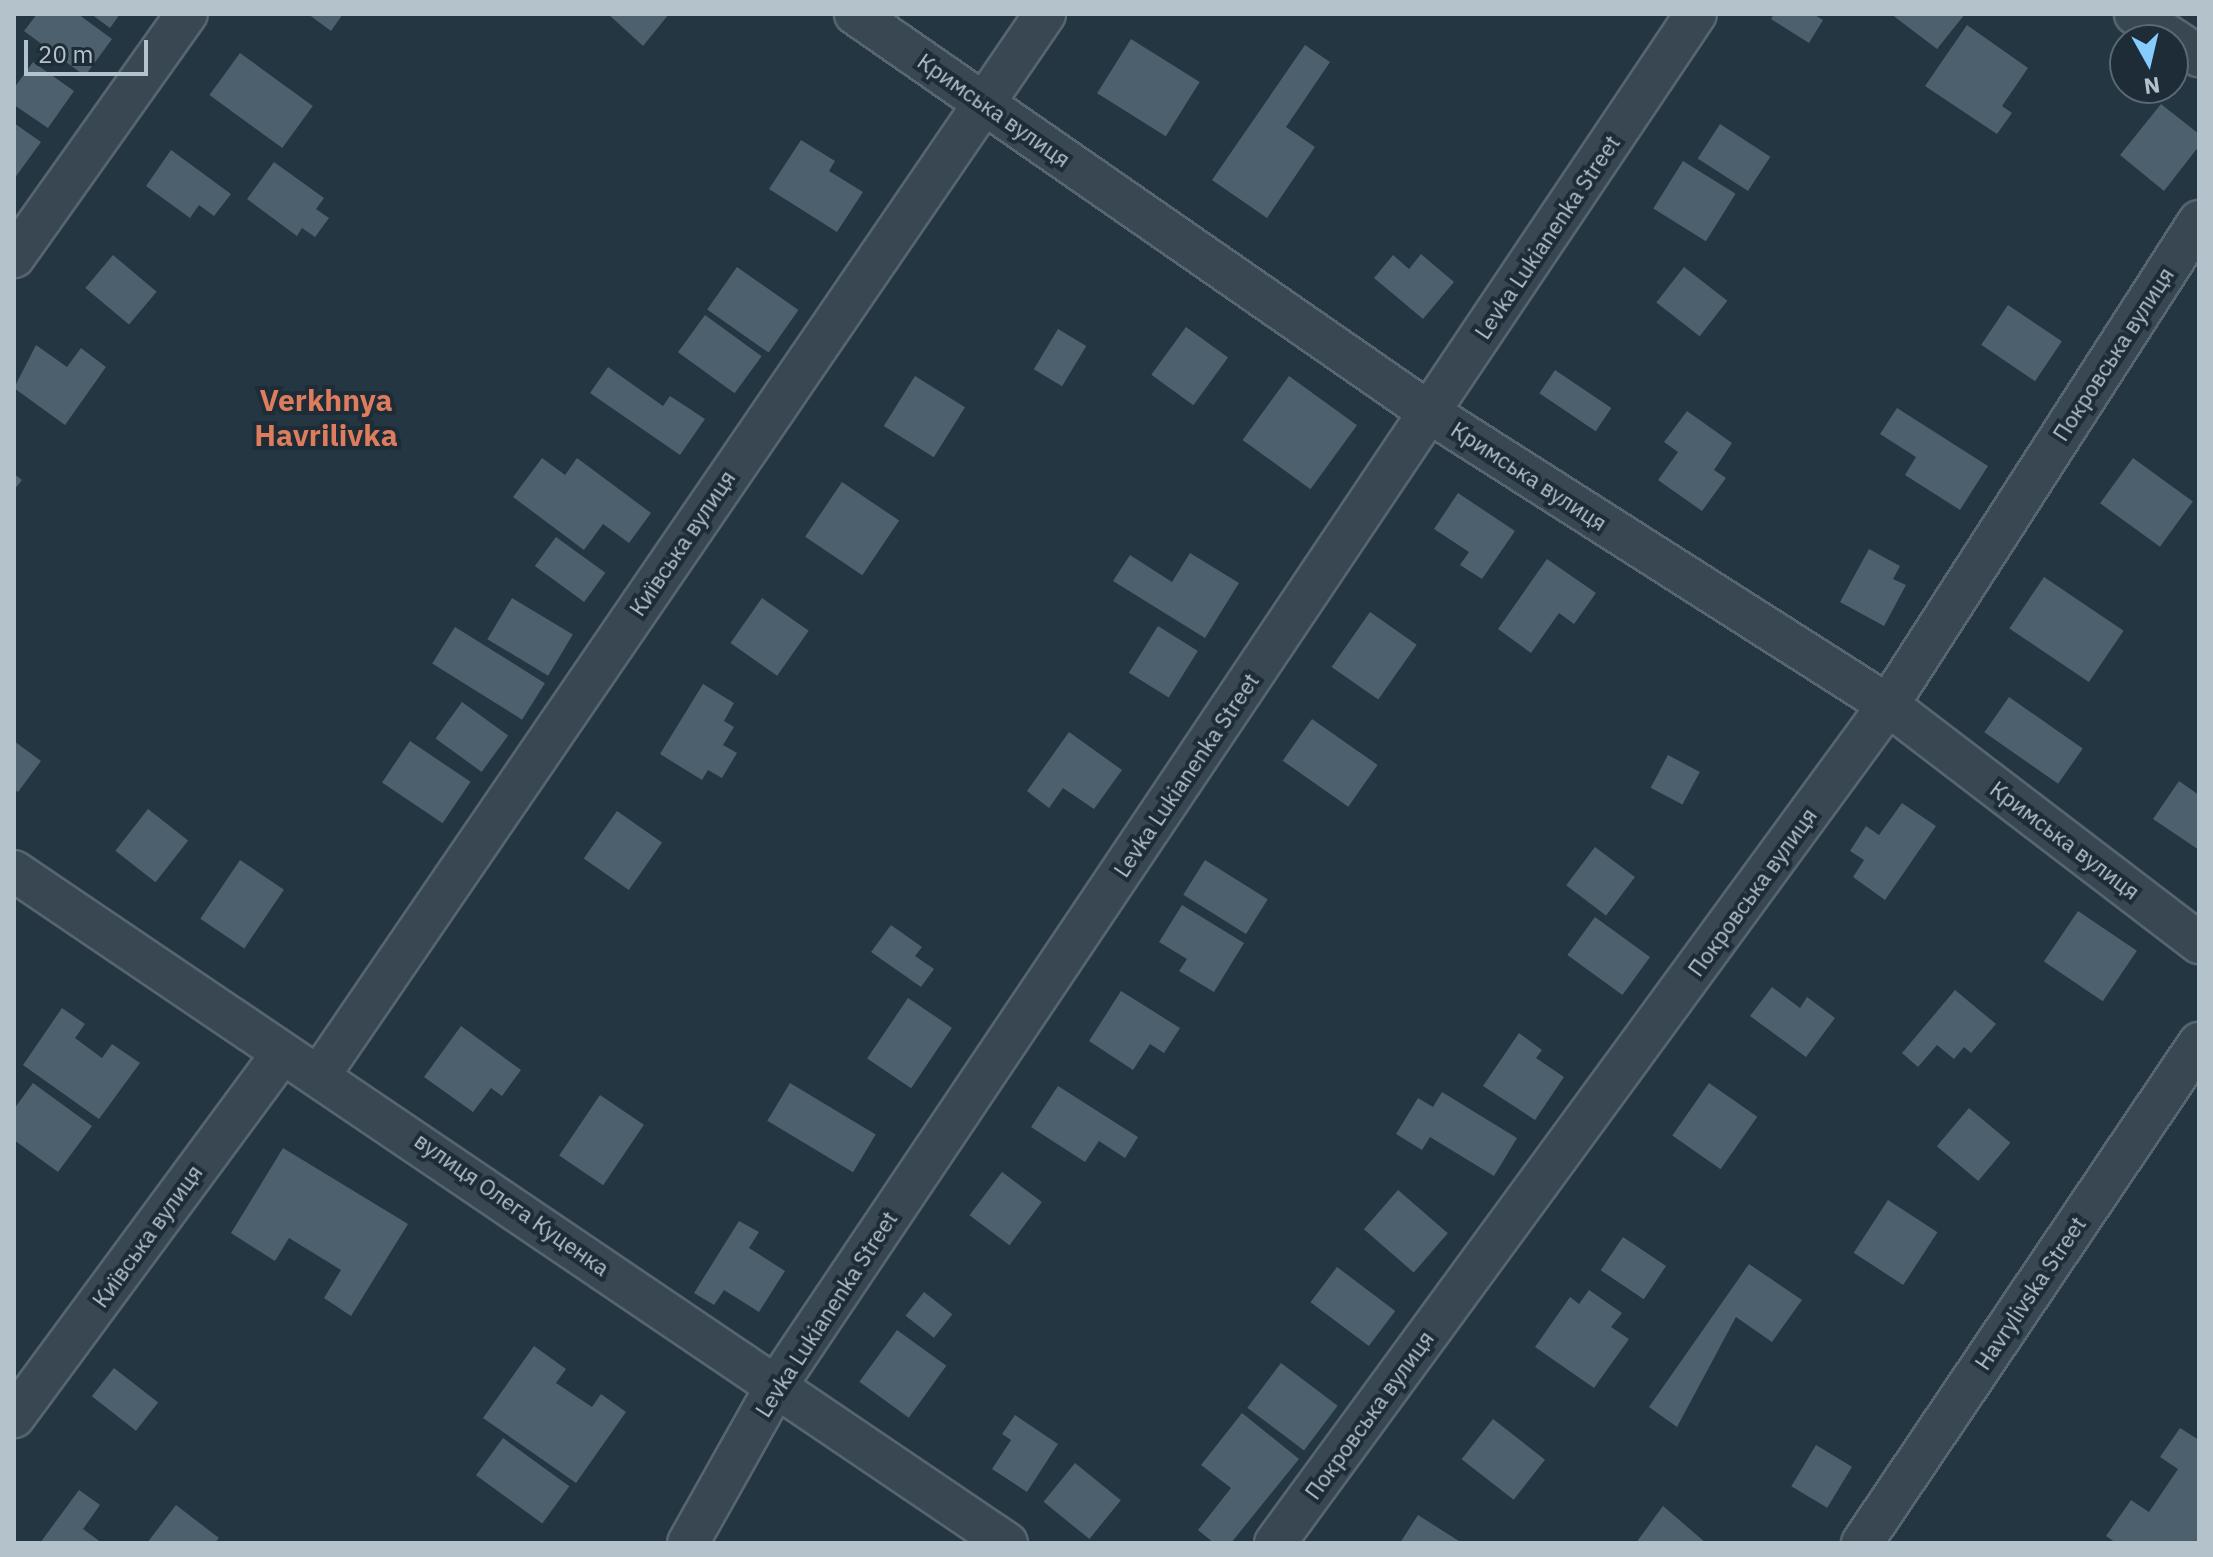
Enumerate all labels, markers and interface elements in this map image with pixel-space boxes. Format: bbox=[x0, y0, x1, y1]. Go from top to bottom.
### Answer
scale bar bbox=[28, 24, 152, 74]
north arrow bbox=[2109, 24, 2189, 104]
text: 20 m bbox=[38, 38, 93, 70]
street label: Кримська вулиця bbox=[913, 48, 1075, 172]
text: N bbox=[2142, 71, 2162, 102]
street label: Levka Lukianenka Street bbox=[1469, 130, 1625, 344]
street label: Покровська вулиця bbox=[2047, 262, 2179, 446]
district label: Verkhnya Havrilivka bbox=[254, 382, 398, 452]
street label: Кримська вулиця bbox=[1446, 416, 1612, 536]
street label: Київська вулиця bbox=[624, 465, 740, 621]
street label: Levka Lukianenka Street bbox=[1108, 668, 1264, 882]
street label: Кримська вулиця bbox=[1985, 775, 2145, 905]
street label: Покровська вулиця bbox=[1682, 803, 1822, 981]
street label: вулиця Олега Куценка bbox=[410, 1127, 614, 1281]
street label: Київська вулиця bbox=[87, 1160, 207, 1312]
street label: Levka Lukianenka Street bbox=[750, 1206, 902, 1422]
street label: Havrylivska Street bbox=[1969, 1211, 2091, 1375]
street label: Покровська вулиця bbox=[1299, 1326, 1439, 1504]

